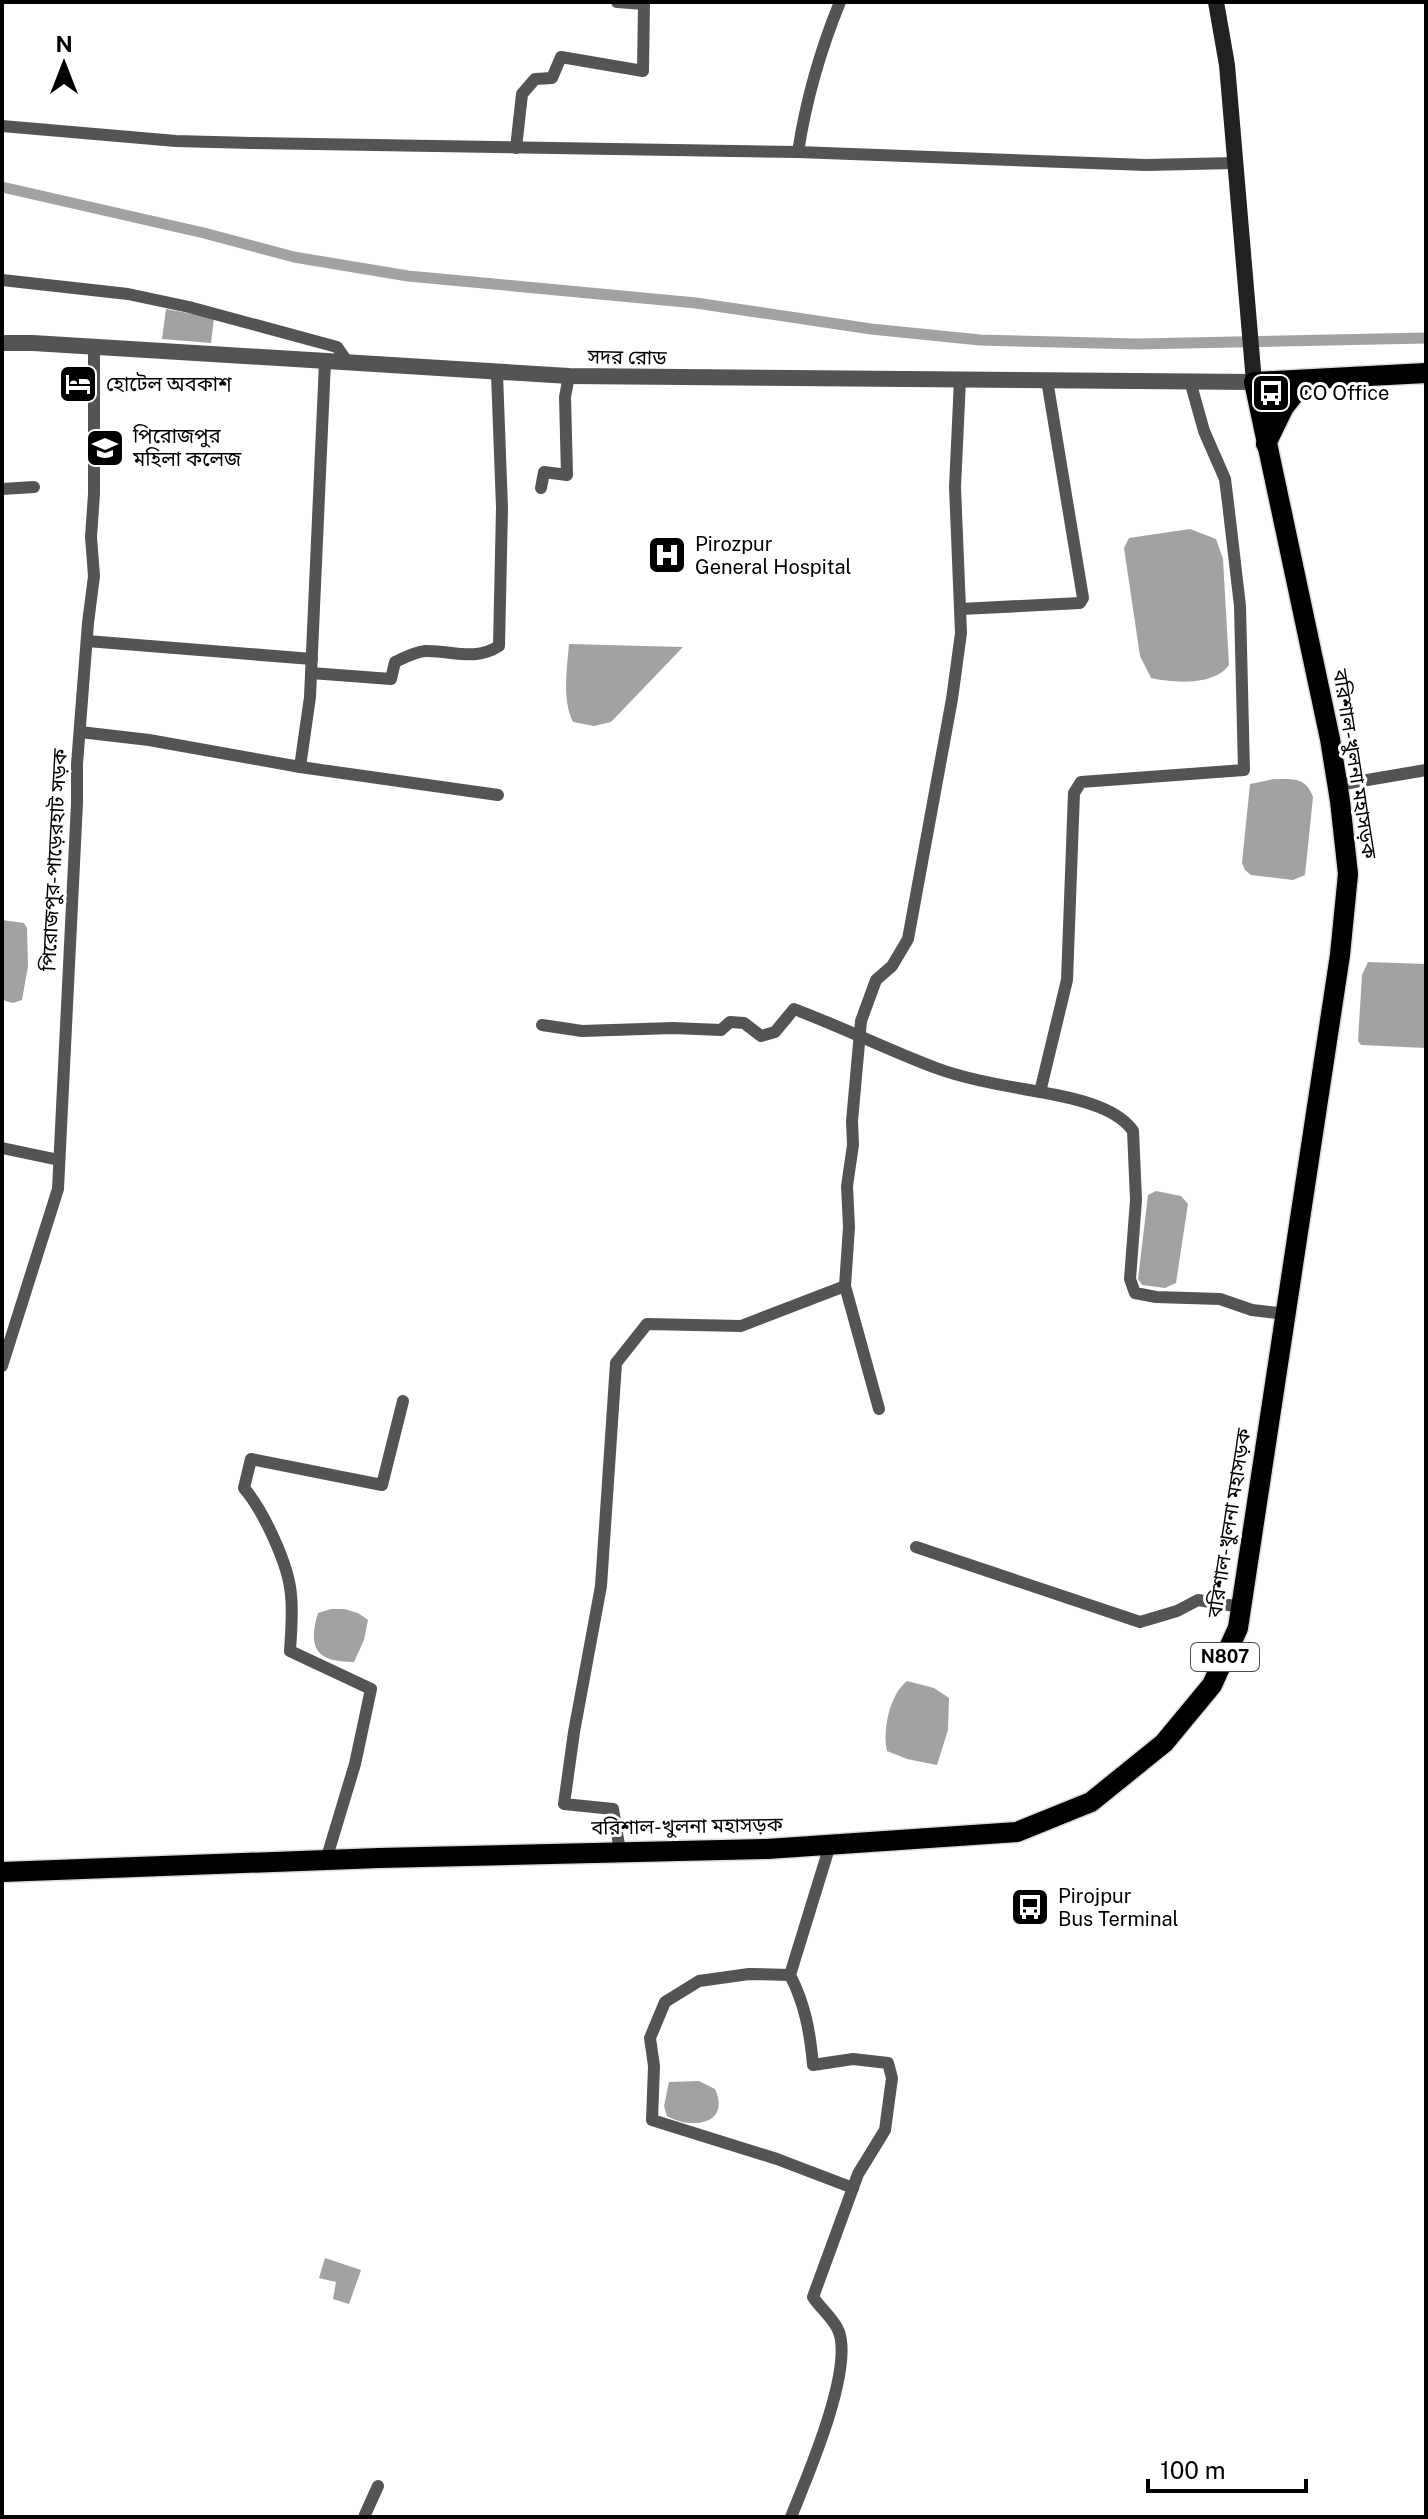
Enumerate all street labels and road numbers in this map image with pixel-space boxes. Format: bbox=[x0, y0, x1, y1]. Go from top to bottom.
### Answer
street label: সদর রোড bbox=[586, 344, 667, 370]
street label: বরিশাল-খুলনা মহাসড়ক bbox=[1328, 667, 1382, 861]
street label: পিরোজপুর-পাড়েরহাট সড়ক bbox=[36, 747, 72, 973]
street label: বরিশাল-খুলনা মহাসড়ক bbox=[1202, 1426, 1256, 1620]
road number: N807 bbox=[1191, 1643, 1259, 1671]
street label: বরিশাল-খুলনা মহাসড়ক bbox=[590, 1812, 784, 1840]

